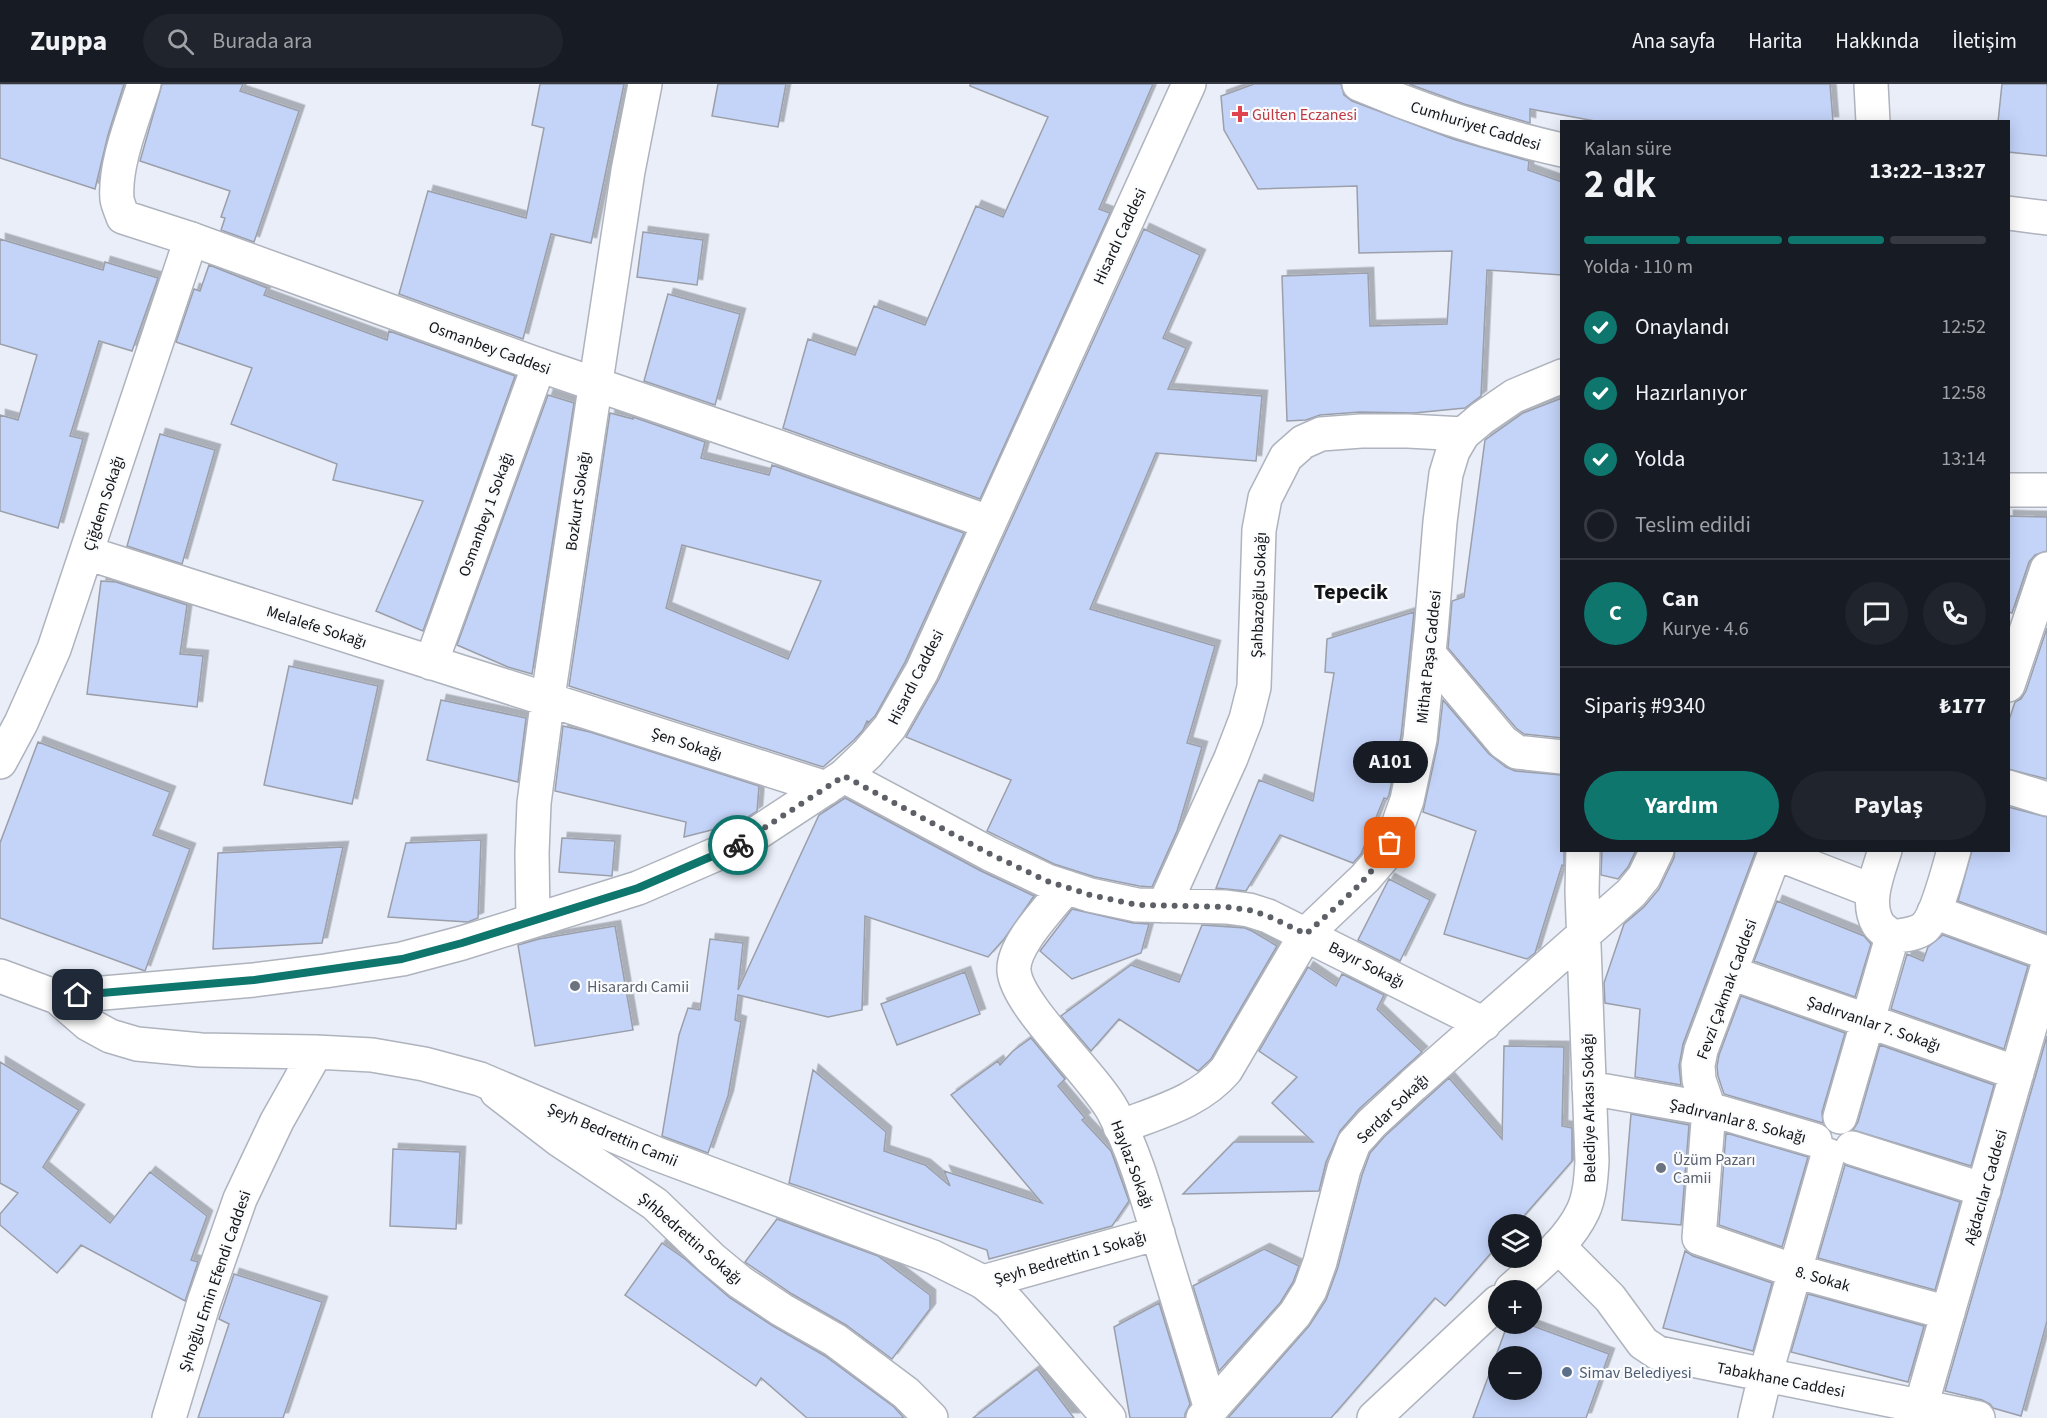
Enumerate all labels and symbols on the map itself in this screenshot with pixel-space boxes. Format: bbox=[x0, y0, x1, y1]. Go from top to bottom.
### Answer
street label: Cumhuriyet Caddesi bbox=[1408, 96, 1544, 156]
place label: Gülten Eczanesi bbox=[1252, 104, 1357, 126]
marker: Gülten Eczanesi bbox=[1233, 107, 1247, 121]
street label: Hisardı Caddesi bbox=[1088, 185, 1152, 288]
street label: Osmanbey Caddesi bbox=[426, 316, 554, 380]
street label: Osmanbey 1 Sokağı bbox=[453, 449, 519, 580]
street label: Bozkurt Sokağı bbox=[560, 450, 596, 552]
street label: Çiğdem Sokağı bbox=[78, 453, 130, 554]
street label: Şahbazoğlu Sokağı bbox=[1246, 531, 1272, 659]
district label: Tepecik bbox=[1314, 576, 1388, 608]
street label: Mithat Paşa Caddesi bbox=[1411, 589, 1447, 725]
street label: Melalefe Sokağı bbox=[264, 600, 370, 654]
street label: Hisardı Caddesi bbox=[882, 626, 949, 729]
street label: Şen Sokağı bbox=[648, 722, 725, 766]
callout: A101 bbox=[1352, 741, 1428, 783]
courier bbox=[708, 815, 768, 875]
pin bbox=[1364, 817, 1415, 868]
street label: Fevzi Çakmak Caddesi bbox=[1691, 916, 1763, 1063]
street label: Bayır Sokağı bbox=[1325, 936, 1408, 993]
pin bbox=[52, 969, 103, 1020]
place label: Hisarardı Camii bbox=[587, 976, 689, 998]
marker: Hisarardı Camii bbox=[568, 979, 582, 993]
street label: Şadırvanlar 7. Sokağı bbox=[1804, 991, 1944, 1057]
street label: Belediye Arkası Sokağı bbox=[1577, 1033, 1601, 1183]
street label: Serdar Sokağı bbox=[1352, 1069, 1434, 1149]
street label: Şadırvanlar 8. Sokağı bbox=[1667, 1093, 1809, 1149]
street label: Şeyh Bedrettin Camii bbox=[544, 1097, 681, 1172]
street label: Haylaz Sokağı bbox=[1105, 1117, 1159, 1212]
street label: Ağdacılar Caddesi bbox=[1959, 1127, 2013, 1248]
place label: Üzüm Pazarı Camii bbox=[1673, 1149, 1756, 1189]
marker: Üzüm Pazarı Camii bbox=[1654, 1161, 1668, 1175]
street label: Şıhbedrettin Sokağı bbox=[634, 1187, 747, 1290]
street label: Şıhoğlu Emin Efendi Caddesi bbox=[174, 1188, 256, 1375]
street label: Şeyh Bedrettin 1 Sokağı bbox=[991, 1226, 1149, 1290]
street label: 8. Sokak bbox=[1793, 1261, 1853, 1297]
street label: Tabakhane Caddesi bbox=[1715, 1357, 1847, 1403]
place label: Simav Belediyesi bbox=[1579, 1362, 1692, 1384]
marker: Simav Belediyesi bbox=[1560, 1365, 1574, 1379]

